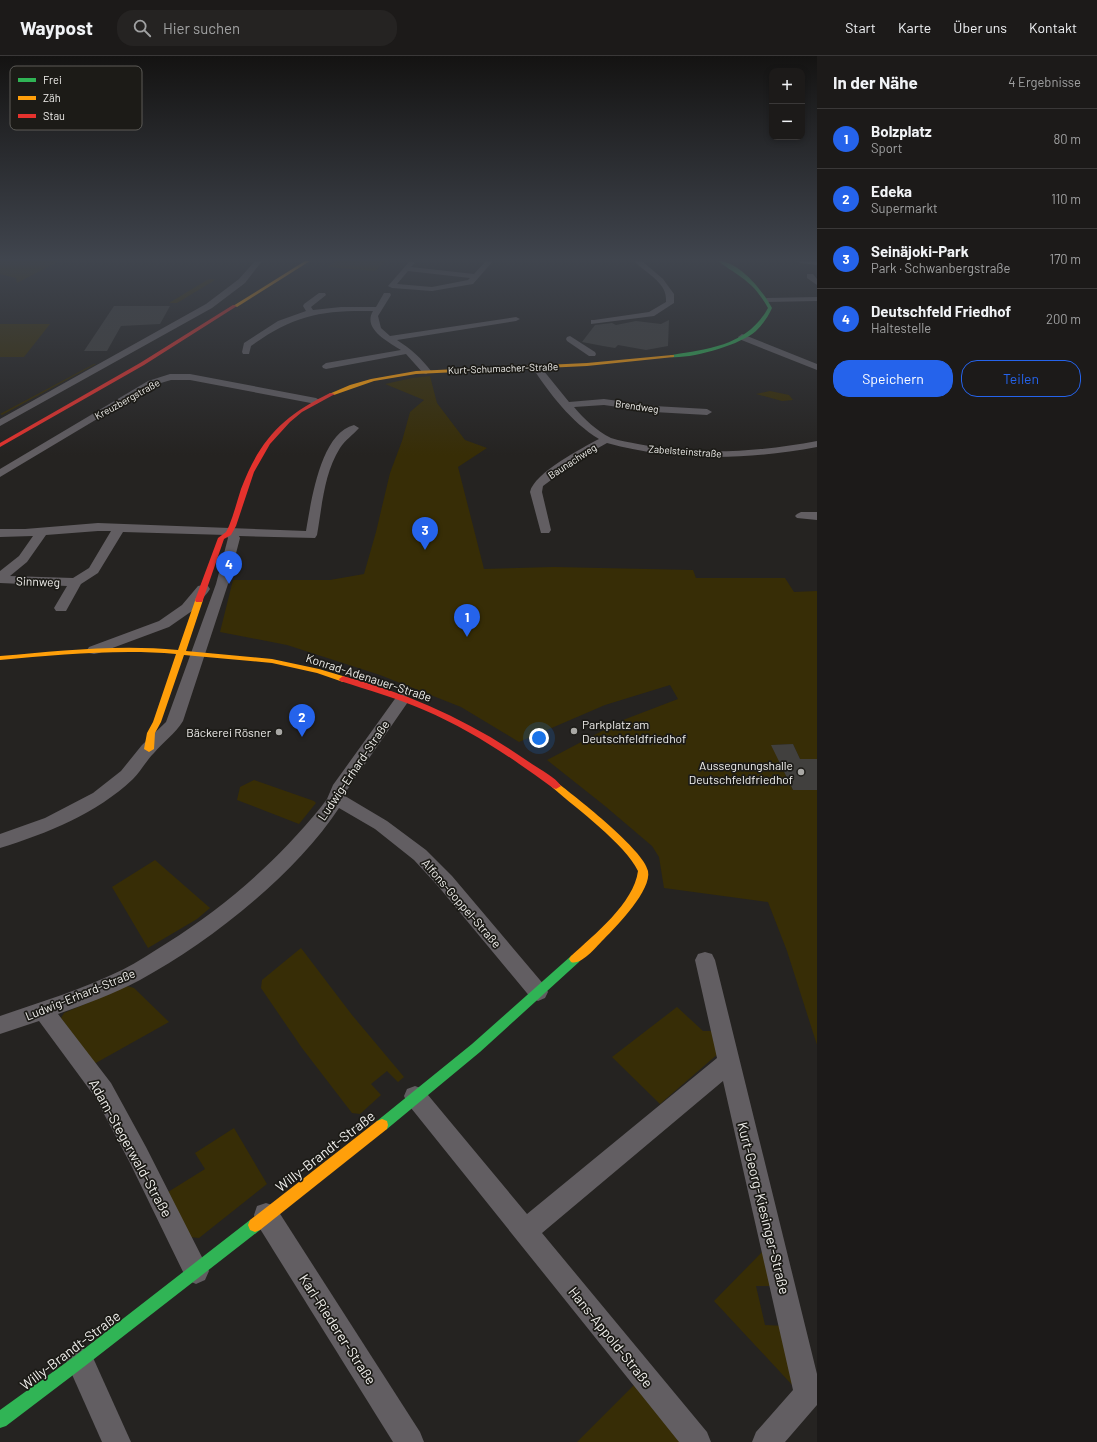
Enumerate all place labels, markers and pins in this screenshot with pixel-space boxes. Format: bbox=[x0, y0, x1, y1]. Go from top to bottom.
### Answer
pin: 3 bbox=[412, 517, 438, 550]
pin: 4 bbox=[216, 551, 242, 584]
pin: 1 bbox=[454, 604, 480, 637]
pin: 2 bbox=[289, 704, 315, 737]
place label: Parkplatz am Deutschfeldfriedhof bbox=[582, 717, 686, 745]
place label: Bäckerei Rösner bbox=[186, 725, 272, 739]
marker: Parkplatz am Deutschfeldfriedhof bbox=[569, 726, 579, 736]
marker: Bäckerei Rösner bbox=[274, 727, 284, 737]
place label: Aussegnungshalle Deutschfeldfriedhof bbox=[689, 758, 793, 786]
marker: Aussegnungshalle Deutschfeldfriedhof bbox=[796, 767, 806, 777]

